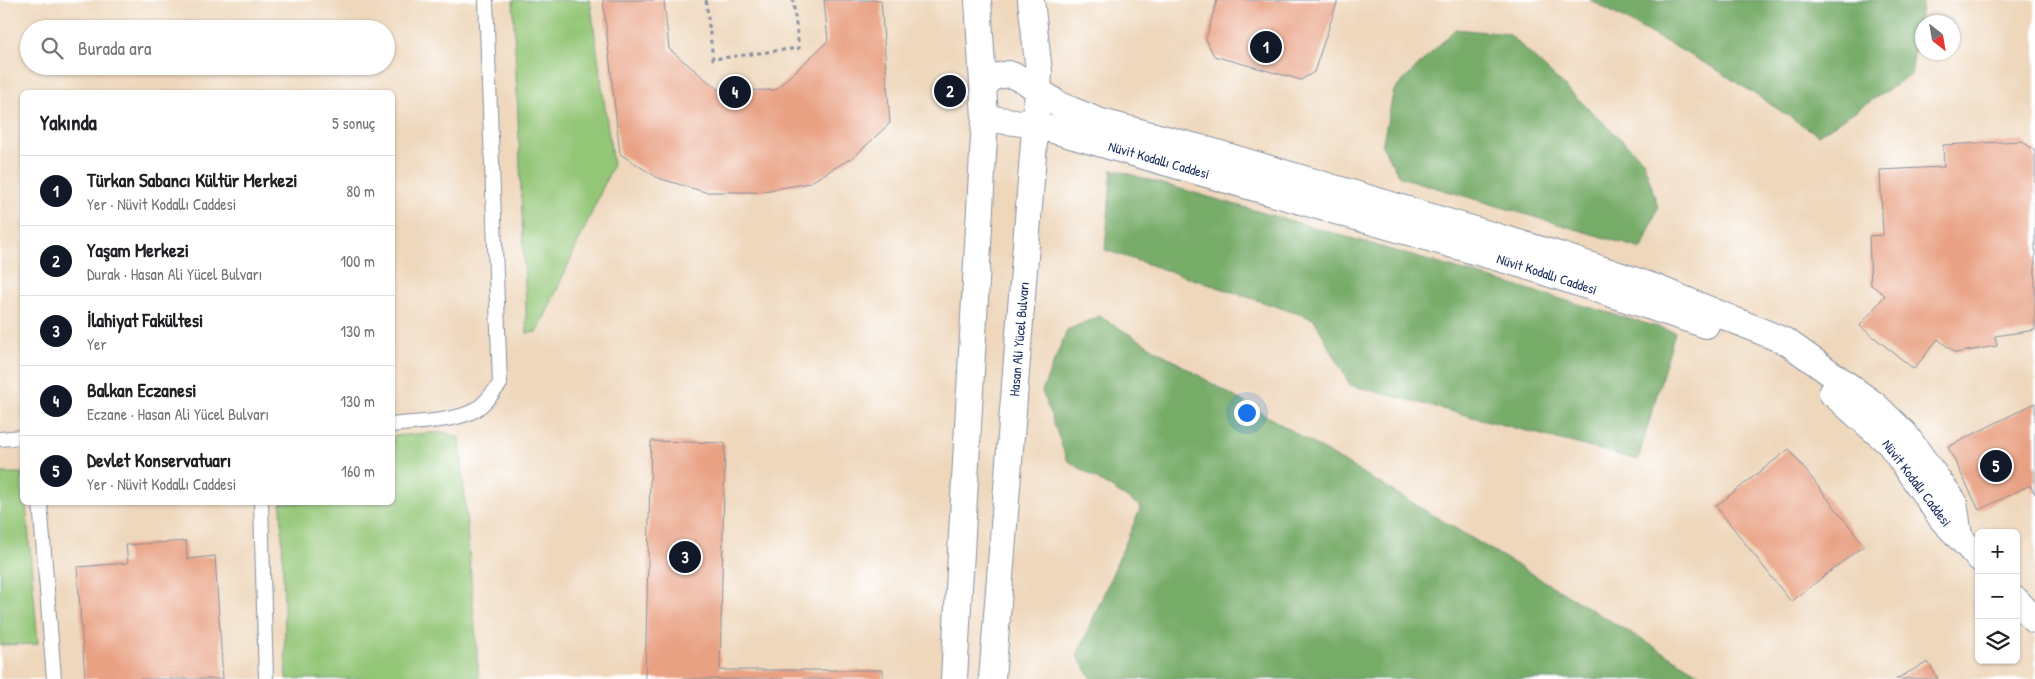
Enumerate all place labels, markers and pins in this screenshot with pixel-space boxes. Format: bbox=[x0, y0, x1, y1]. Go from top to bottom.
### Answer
pin: 1 bbox=[1250, 28, 1282, 66]
pin: 2 bbox=[934, 72, 966, 110]
pin: 4 bbox=[719, 73, 751, 111]
pin: 5 bbox=[1980, 447, 2012, 485]
pin: 3 bbox=[669, 538, 701, 576]

